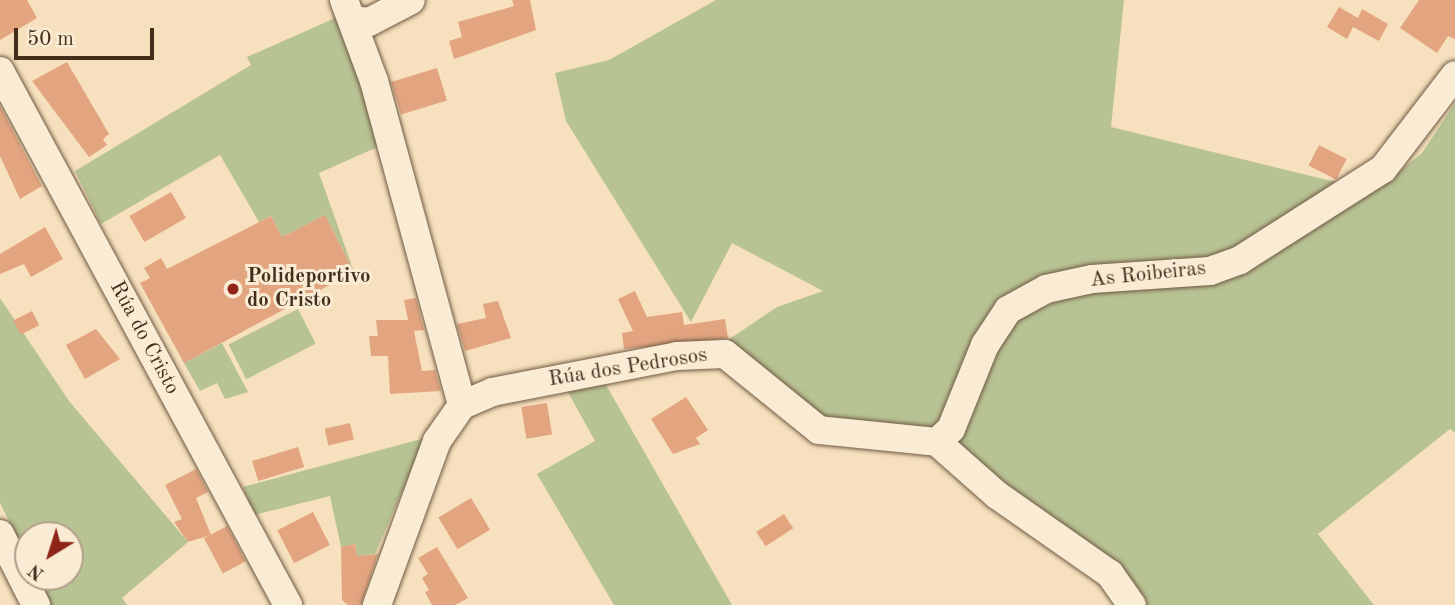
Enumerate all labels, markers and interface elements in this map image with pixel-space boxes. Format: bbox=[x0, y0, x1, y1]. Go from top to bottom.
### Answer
scale bar bbox=[18, 14, 158, 58]
text: 50 m bbox=[27, 29, 74, 50]
street label: As Roibeiras bbox=[1089, 256, 1207, 294]
place label: Polideportivo do Cristo bbox=[247, 264, 371, 314]
street label: Rúa do Cristo bbox=[104, 277, 184, 399]
marker: Polideportivo do Cristo bbox=[225, 281, 241, 297]
street label: Rúa dos Pedrosos bbox=[547, 343, 709, 393]
north arrow bbox=[14, 521, 84, 591]
text: N bbox=[25, 559, 49, 583]

